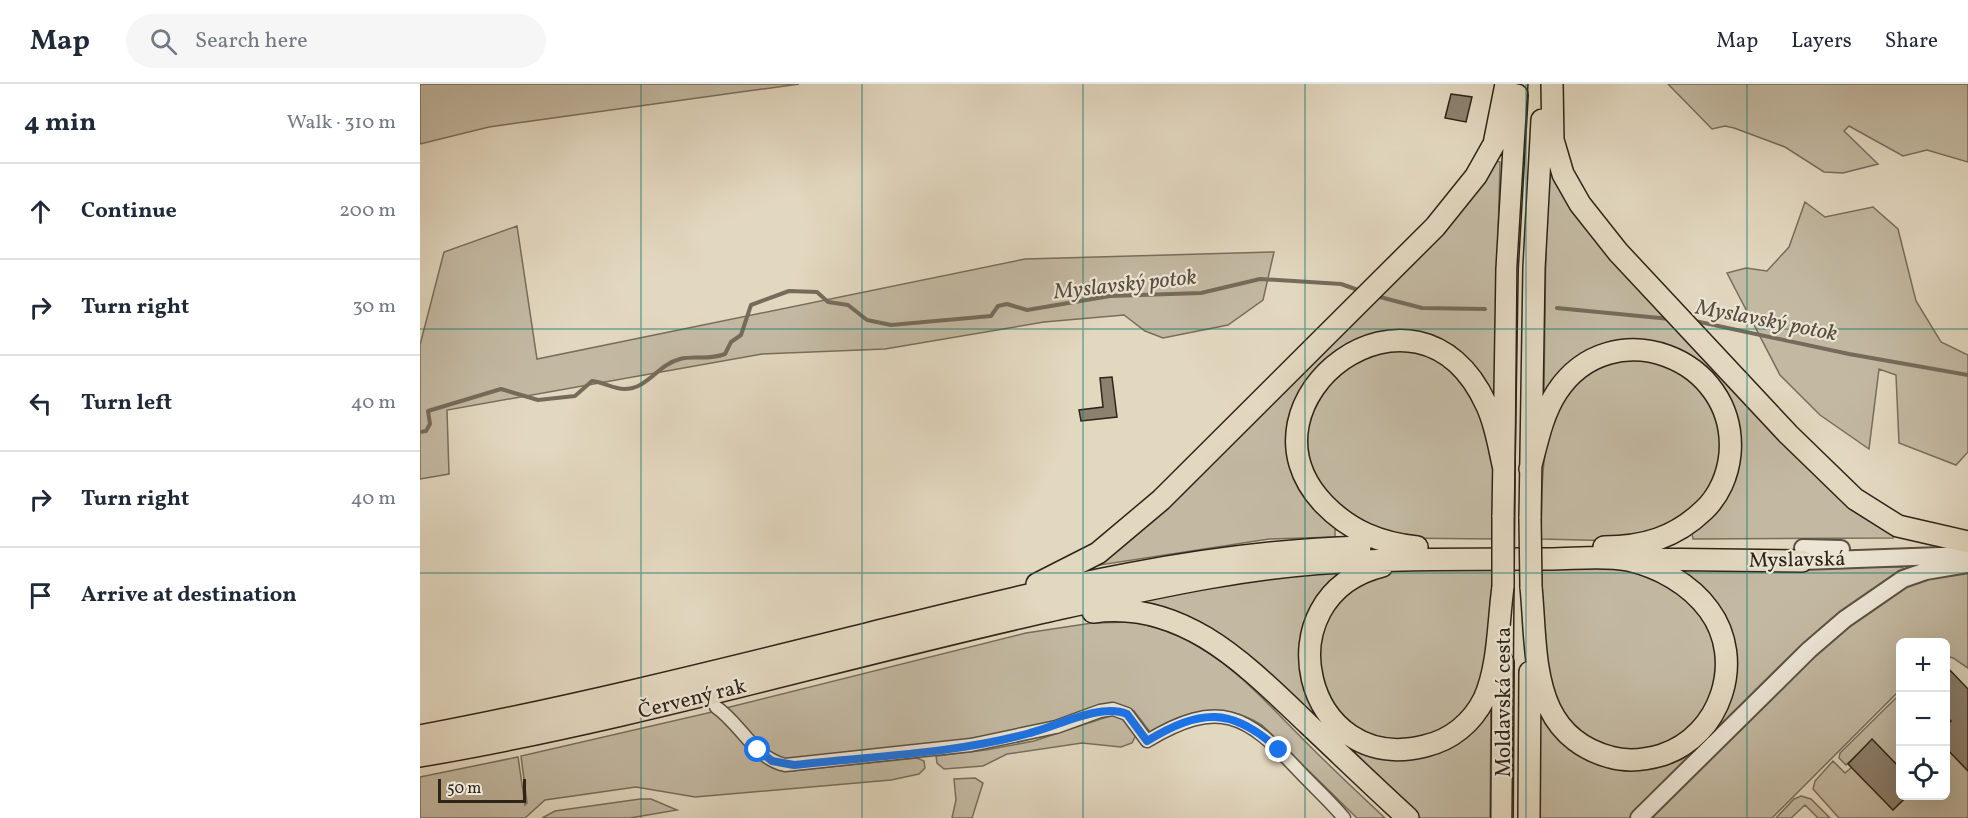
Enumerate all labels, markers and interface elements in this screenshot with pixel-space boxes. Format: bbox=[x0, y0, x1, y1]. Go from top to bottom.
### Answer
search box bbox=[126, 14, 546, 68]
text: Map bbox=[30, 22, 90, 61]
icon: search bbox=[147, 25, 180, 58]
text: Search here bbox=[195, 26, 308, 57]
text: Map bbox=[1716, 27, 1758, 56]
text: Layers bbox=[1791, 27, 1852, 56]
text: Share bbox=[1885, 27, 1938, 56]
text: 4 min bbox=[24, 105, 96, 141]
text: Walk · 310 m bbox=[287, 109, 396, 137]
icon: ahead bbox=[24, 195, 57, 228]
text: Continue bbox=[81, 196, 177, 227]
text: 200 m bbox=[339, 197, 396, 225]
water label: Myslavský potok bbox=[1051, 263, 1198, 309]
icon: right bbox=[24, 291, 57, 324]
text: Turn right bbox=[81, 292, 189, 323]
water label: Myslavský potok bbox=[1692, 292, 1840, 350]
text: 30 m bbox=[352, 293, 396, 321]
icon: left bbox=[24, 387, 57, 420]
text: Turn left bbox=[81, 388, 172, 419]
text: 40 m bbox=[351, 389, 396, 417]
icon: right bbox=[24, 483, 57, 516]
text: Turn right bbox=[81, 484, 189, 515]
text: 40 m bbox=[351, 485, 396, 513]
street label: Myslavská bbox=[1748, 545, 1846, 576]
icon: arrive bbox=[24, 579, 57, 612]
text: Arrive at destination bbox=[81, 580, 297, 611]
street label: Moldavská cesta bbox=[1490, 627, 1519, 777]
map controls bbox=[1896, 638, 1950, 800]
button: + bbox=[1896, 638, 1950, 692]
street label: Červený rak bbox=[635, 672, 750, 727]
button: − bbox=[1896, 692, 1950, 746]
route start bbox=[744, 736, 770, 762]
route end bbox=[1265, 736, 1291, 762]
button: locate bbox=[1896, 746, 1950, 800]
scale bar bbox=[438, 776, 526, 804]
text: 50 m bbox=[447, 778, 481, 800]

